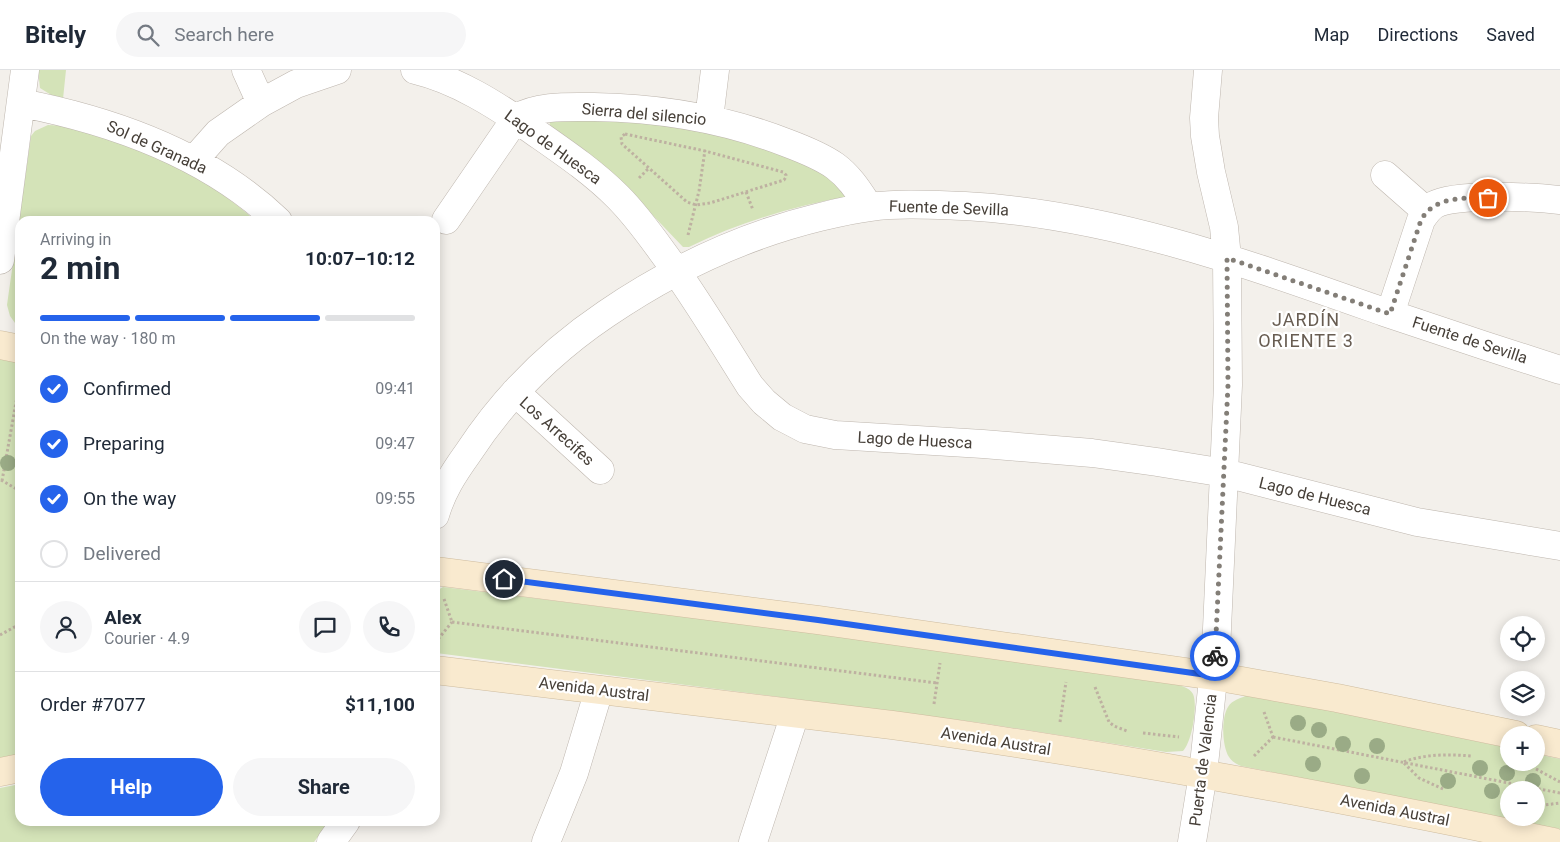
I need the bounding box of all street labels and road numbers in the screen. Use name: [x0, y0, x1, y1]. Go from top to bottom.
street label: Sierra del silencio: [581, 99, 707, 129]
street label: Lago de Huesca: [501, 106, 605, 188]
street label: Sol de Granada: [104, 116, 210, 178]
street label: Fuente de Sevilla: [889, 196, 1009, 220]
street label: Fuente de Sevilla: [1410, 312, 1530, 368]
street label: Los Arrecifes: [516, 393, 598, 469]
street label: Lago de Huesca: [857, 428, 973, 452]
street label: Lago de Huesca: [1257, 473, 1373, 519]
street label: Avenida Austral: [538, 673, 650, 705]
street label: Puerta de Valencia: [1185, 693, 1221, 827]
street label: Avenida Austral: [940, 723, 1052, 759]
street label: Avenida Austral: [1339, 790, 1451, 830]

